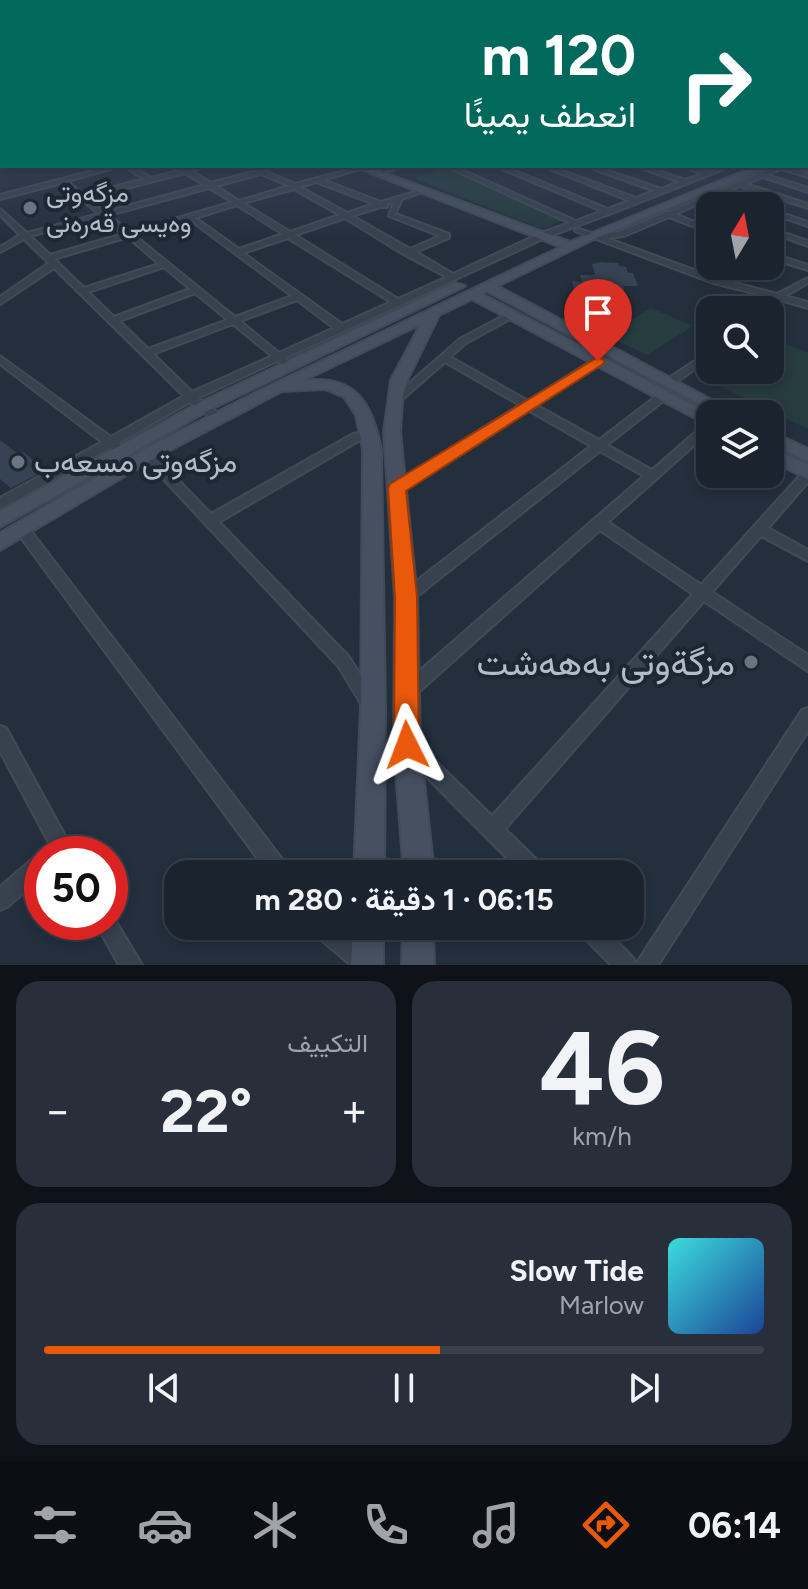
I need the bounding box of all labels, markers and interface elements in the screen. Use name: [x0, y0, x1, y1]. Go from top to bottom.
text: 120 m: [481, 22, 636, 89]
icon: right: [664, 32, 768, 136]
text: انعطف يمينًا: [464, 93, 636, 136]
place label: مزگەوتی وەیسی قەرەنی: [46, 177, 192, 239]
north arrow: [696, 192, 784, 280]
map controls: [696, 192, 784, 488]
marker: مزگەوتی وەیسی قەرەنی: [21, 199, 39, 217]
pin: [564, 279, 632, 361]
icon: arrive: [576, 291, 620, 335]
button: search: [696, 296, 784, 384]
button: layers: [696, 400, 784, 488]
place label: مزگەوتی مسعەب: [34, 443, 237, 480]
marker: مزگەوتی مسعەب: [9, 453, 27, 471]
place label: مزگةوتى بەھەشت: [476, 641, 735, 685]
marker: مزگةوتى بەھەشت: [742, 653, 760, 671]
position arrow: [365, 703, 449, 787]
speed limit sign: 50: [24, 836, 128, 940]
text: 06:15 · 1 دقيقة · 280 m: [254, 881, 554, 918]
text: 46: [539, 1005, 665, 1130]
text: التكييف: [287, 1027, 368, 1059]
text: 22°: [160, 1075, 252, 1147]
text: −: [44, 1084, 71, 1137]
text: +: [341, 1084, 368, 1137]
text: km/h: [572, 1120, 632, 1152]
text: Slow Tide: [510, 1252, 644, 1289]
text: Marlow: [559, 1289, 644, 1321]
icon: previous: [142, 1366, 186, 1410]
icon: pause: [382, 1366, 426, 1410]
icon: next: [622, 1366, 666, 1410]
icon: filters: [27, 1497, 83, 1553]
icon: car: [137, 1497, 193, 1553]
icon: climate: [247, 1497, 303, 1553]
icon: phone: [358, 1497, 414, 1553]
icon: music: [468, 1497, 524, 1553]
icon: directions: [578, 1497, 634, 1553]
text: 06:14: [688, 1504, 781, 1547]

